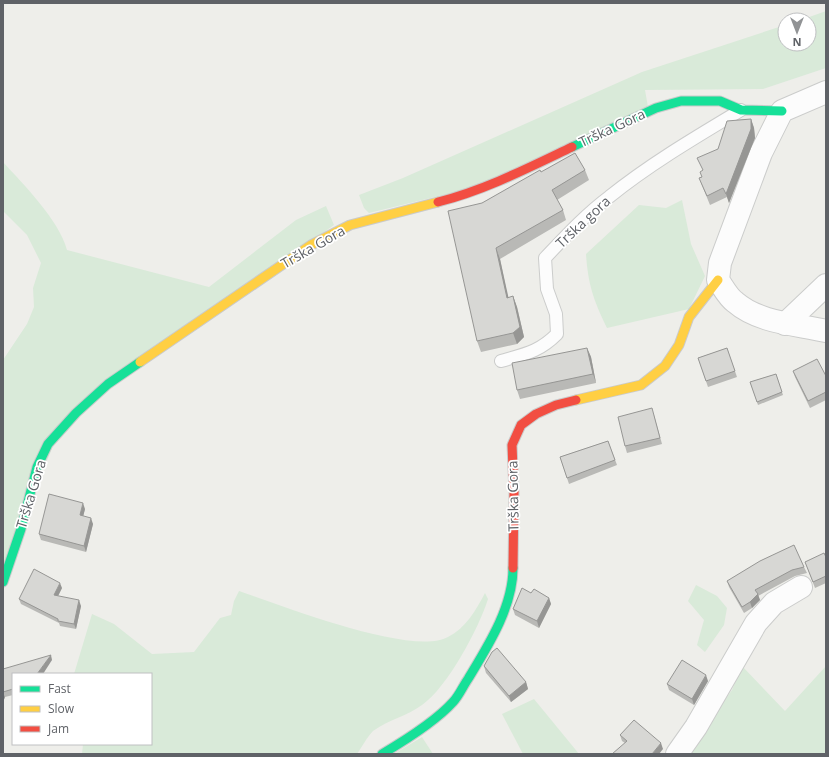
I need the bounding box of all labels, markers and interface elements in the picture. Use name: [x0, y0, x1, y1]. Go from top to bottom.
north arrow: [777, 12, 817, 52]
text: N: [793, 35, 801, 50]
street label: Trška Gora: [576, 104, 648, 151]
street label: Trška gora: [551, 191, 614, 252]
street label: Trška Gora: [277, 221, 348, 273]
street label: Trška Gora: [11, 457, 50, 531]
street label: Trška Gora: [502, 460, 523, 532]
legend: [12, 673, 152, 745]
text: Fast: [48, 680, 71, 697]
text: Slow: [48, 700, 75, 717]
text: Jam: [47, 720, 69, 737]

